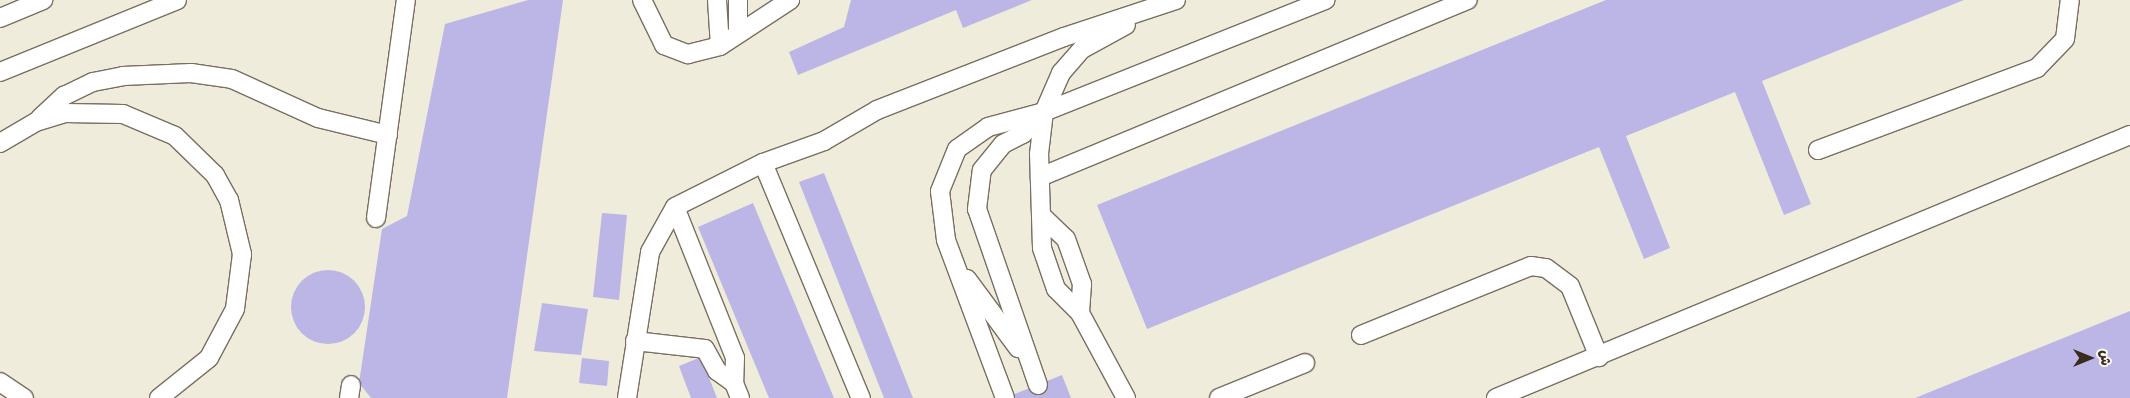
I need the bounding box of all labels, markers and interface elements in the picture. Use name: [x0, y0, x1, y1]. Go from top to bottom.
north arrow: [2065, 333, 2115, 383]
text: ش: [2097, 350, 2114, 366]

